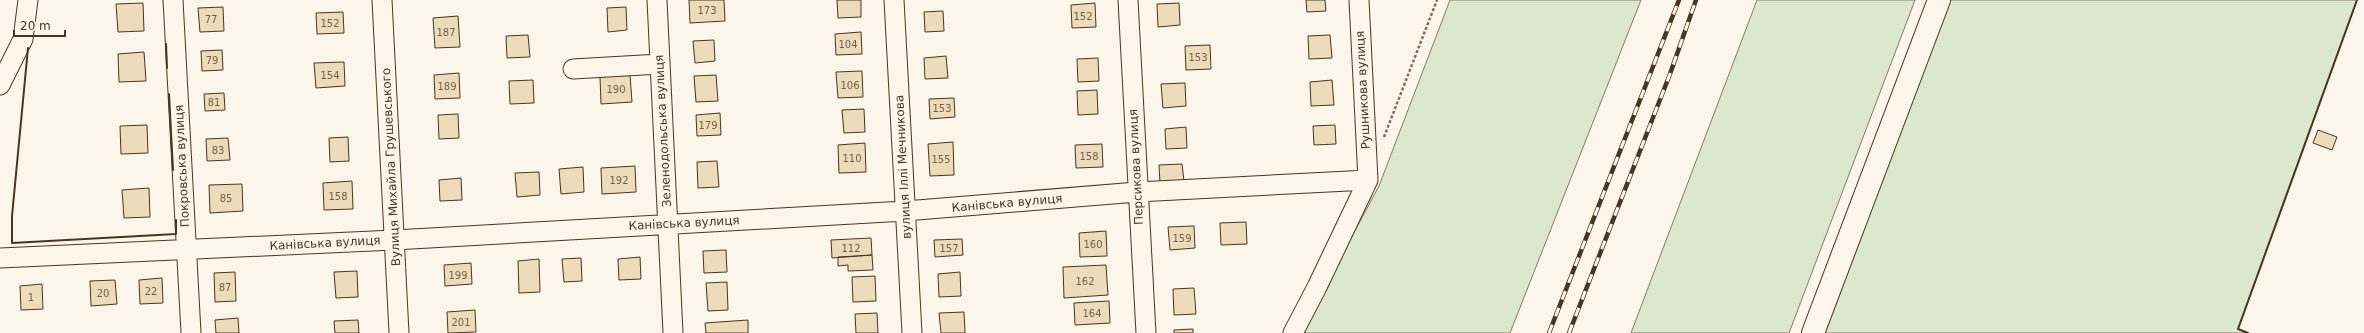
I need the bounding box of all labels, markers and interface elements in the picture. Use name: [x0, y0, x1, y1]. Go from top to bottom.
house number: 173: [697, 5, 717, 16]
house number: 152: [1073, 11, 1093, 22]
scale bar: [14, 12, 65, 38]
house number: 77: [205, 14, 217, 25]
house number: 152: [320, 18, 340, 29]
text: 20 m: [20, 19, 51, 33]
house number: 187: [436, 27, 456, 38]
street label: Рушникова вулиця: [1353, 30, 1373, 150]
house number: 104: [838, 39, 858, 50]
house number: 153: [1188, 52, 1208, 63]
street label: Зеленодольська вулиця: [652, 54, 674, 208]
house number: 79: [206, 55, 218, 66]
street label: Вулиця Михайла Грушевського: [379, 67, 403, 267]
house number: 154: [320, 70, 340, 81]
house number: 106: [840, 80, 860, 91]
house number: 189: [437, 81, 457, 92]
house number: 190: [606, 84, 626, 95]
street label: вулиця Іллі Мечникова: [892, 95, 914, 239]
house number: 81: [208, 97, 220, 108]
house number: 153: [932, 103, 952, 114]
street label: Покровська вулиця: [172, 104, 192, 228]
street label: Персикова вулиця: [1126, 109, 1146, 225]
house number: 179: [698, 120, 718, 131]
house number: 83: [212, 145, 224, 156]
house number: 158: [1079, 151, 1099, 162]
house number: 110: [842, 153, 862, 164]
house number: 155: [931, 154, 951, 165]
house number: 192: [609, 175, 629, 186]
house number: 158: [328, 191, 348, 202]
street label: Канівська вулиця: [951, 191, 1063, 215]
house number: 85: [220, 193, 232, 204]
street label: Канівська вулиця: [628, 213, 740, 233]
street label: Канівська вулиця: [269, 233, 381, 253]
house number: 159: [1172, 233, 1192, 244]
house number: 160: [1083, 239, 1103, 250]
house number: 112: [841, 243, 861, 254]
house number: 157: [939, 243, 959, 254]
house number: 199: [448, 270, 468, 281]
house number: 162: [1075, 276, 1095, 287]
house number: 87: [219, 282, 231, 293]
house number: 22: [145, 286, 157, 297]
house number: 20: [97, 288, 109, 299]
house number: 1: [28, 292, 34, 303]
house number: 164: [1082, 308, 1102, 319]
house number: 201: [451, 317, 471, 328]

